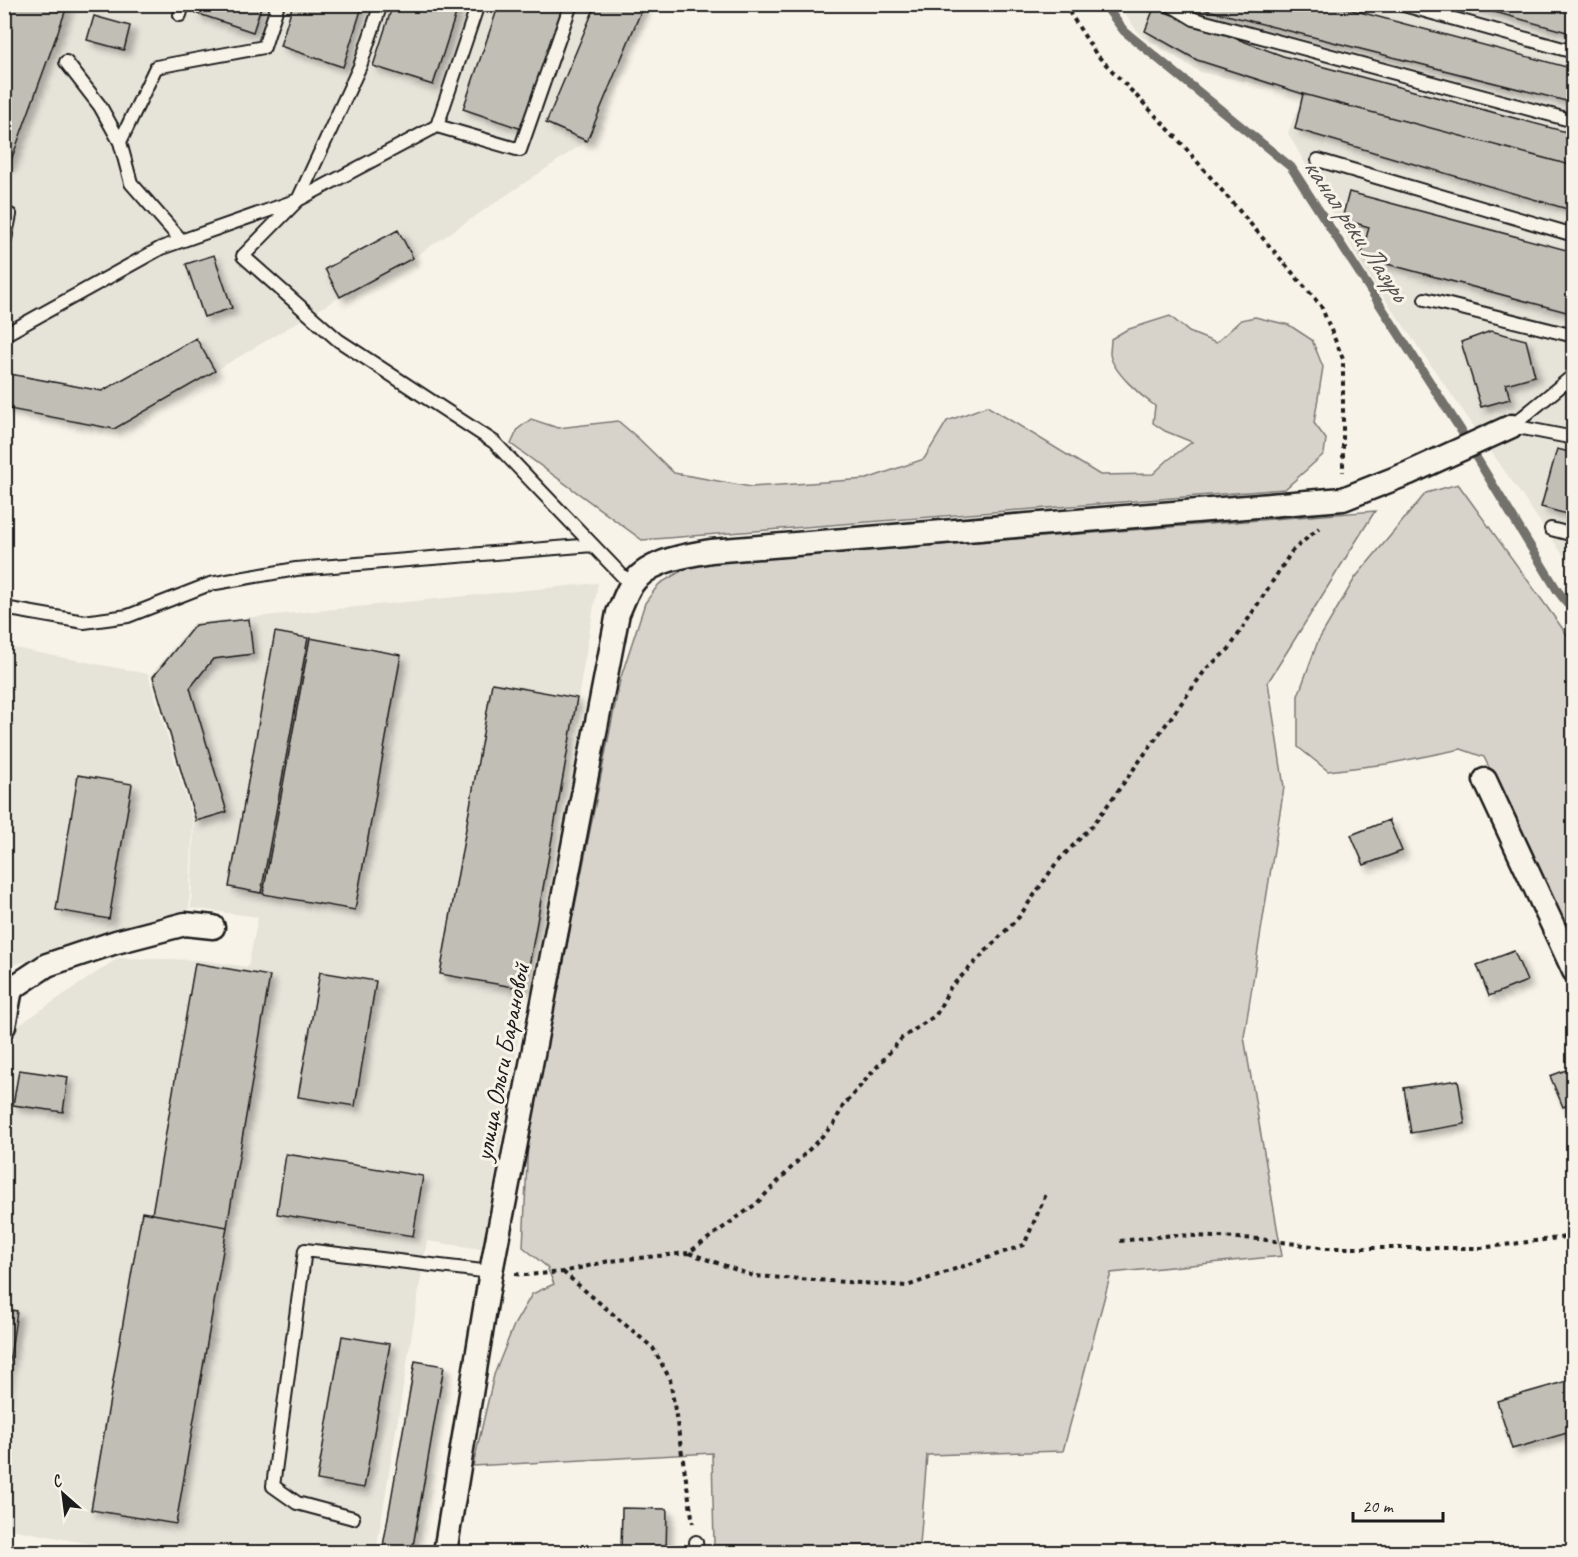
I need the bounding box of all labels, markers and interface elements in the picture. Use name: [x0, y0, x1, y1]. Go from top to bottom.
water label: канал реки Лазурь: [1296, 151, 1418, 310]
street label: улица Ольги Барановой: [466, 958, 538, 1166]
north arrow: [33, 1464, 93, 1524]
text: С: [48, 1470, 66, 1492]
scale bar: [1353, 1485, 1443, 1523]
text: 20 m: [1362, 1495, 1395, 1517]

